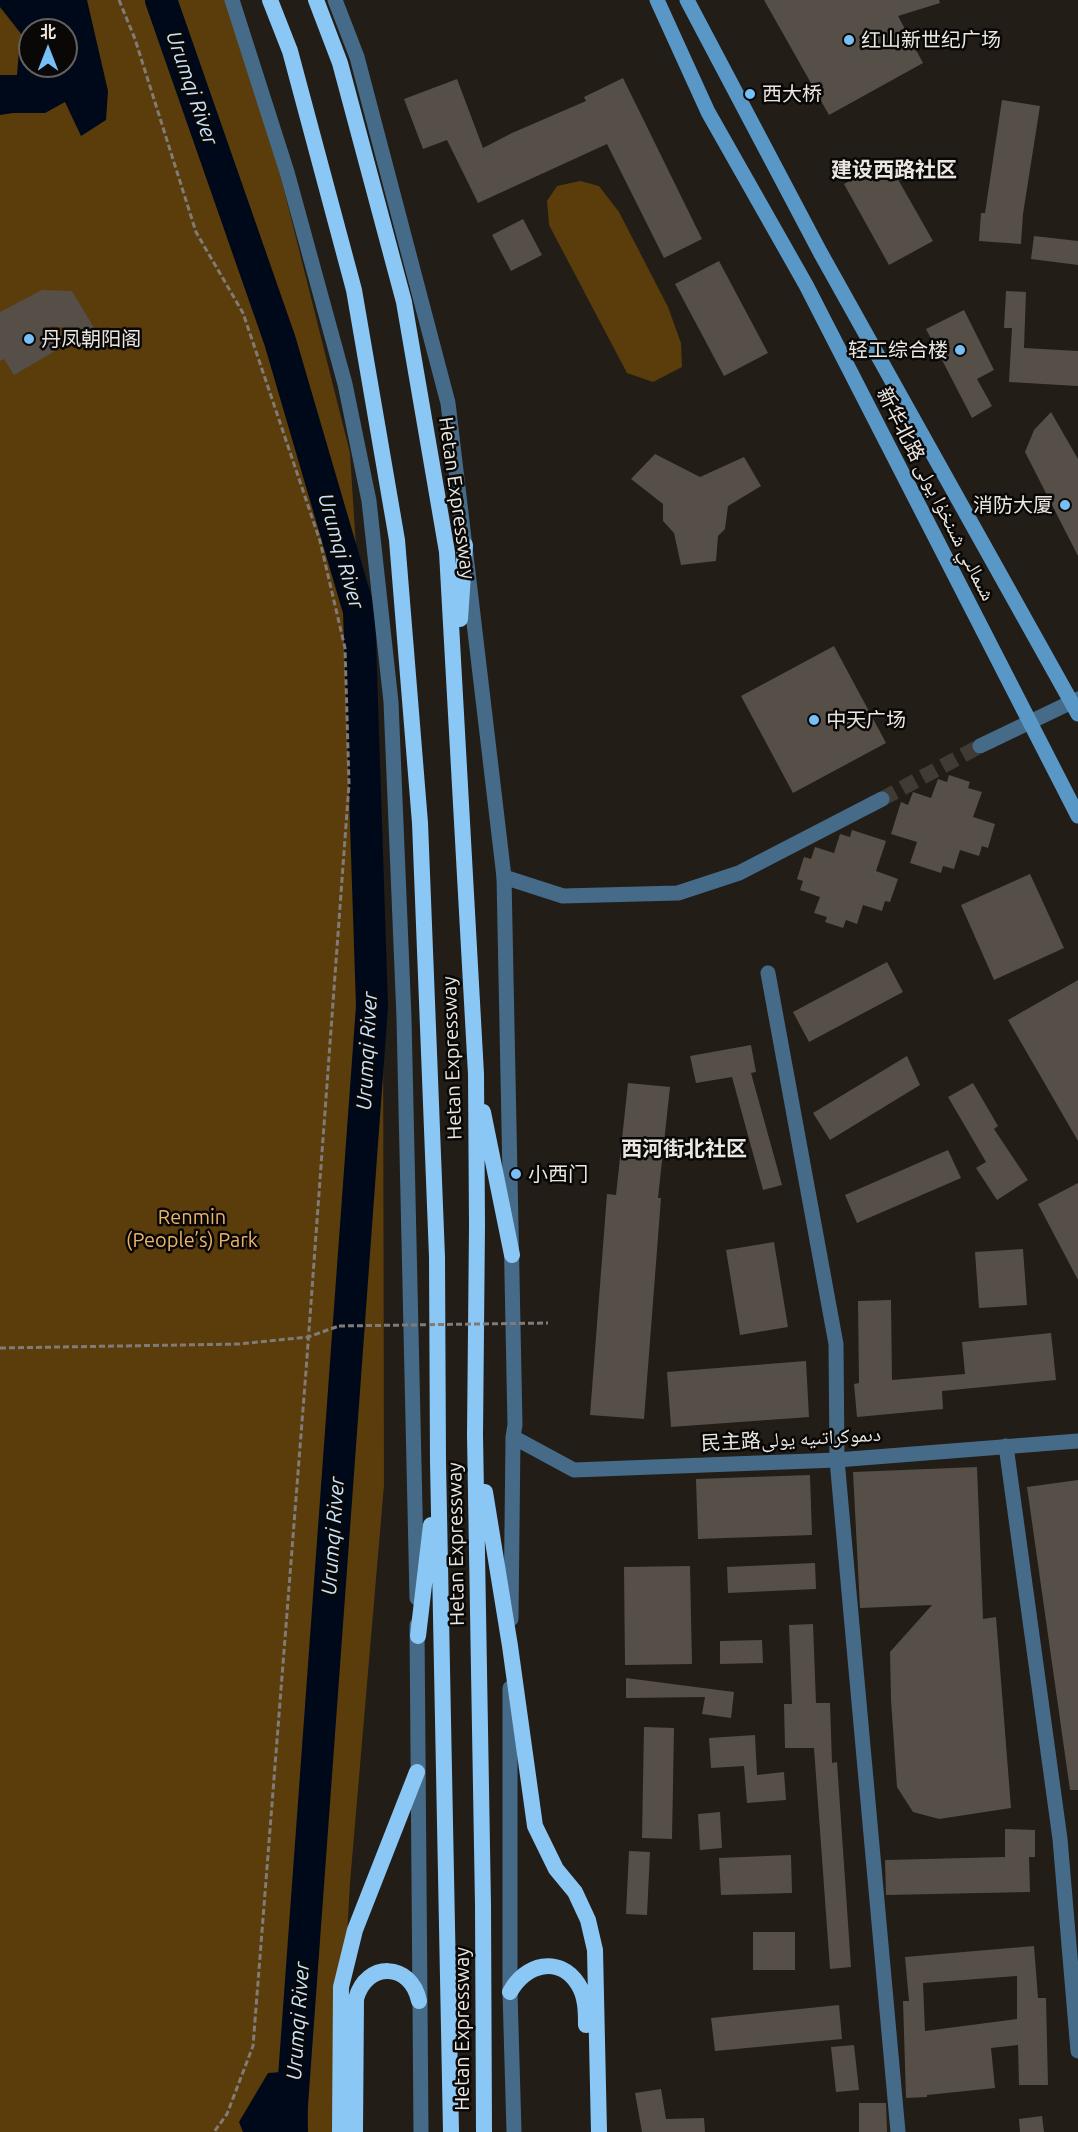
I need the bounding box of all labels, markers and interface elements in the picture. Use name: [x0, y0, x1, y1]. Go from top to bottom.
north arrow: [18, 18, 78, 78]
text: 北: [40, 23, 56, 41]
water label: Urumqi River: [161, 28, 223, 148]
place label: 红山新世纪广场: [861, 28, 1001, 52]
marker: 红山新世纪广场: [842, 33, 856, 47]
place label: 西大桥: [762, 82, 822, 106]
marker: 西大桥: [743, 87, 757, 101]
district label: 建设西路社区: [831, 157, 957, 183]
place label: 丹凤朝阳阁: [41, 327, 141, 351]
marker: 丹凤朝阳阁: [22, 332, 36, 346]
place label: 轻工综合楼: [848, 338, 948, 362]
marker: 轻工综合楼: [953, 343, 967, 357]
street label: 新华北路 شىمالىي شىنخۇا يولى: [872, 383, 1000, 605]
street label: Hetan Expressway: [434, 415, 480, 581]
water label: Urumqi River: [312, 490, 370, 612]
place label: 消防大厦: [973, 493, 1053, 517]
marker: 消防大厦: [1058, 498, 1072, 512]
place label: 中天广场: [826, 708, 906, 732]
marker: 中天广场: [807, 713, 821, 727]
street label: Hetan Expressway: [437, 976, 467, 1140]
water label: Urumqi River: [351, 991, 383, 1111]
district label: 西河街北社区: [621, 1136, 747, 1162]
place label: 小西门: [528, 1162, 588, 1186]
marker: 小西门: [509, 1167, 523, 1181]
park label: Renmin (People’s) Park: [126, 1205, 258, 1252]
street label: 民主路دىموكراتىيە يولى: [700, 1422, 882, 1456]
street label: Hetan Expressway: [443, 1462, 469, 1626]
water label: Urumqi River: [316, 1476, 350, 1596]
street label: Hetan Expressway: [450, 1947, 474, 2111]
water label: Urumqi River: [281, 1961, 315, 2081]

